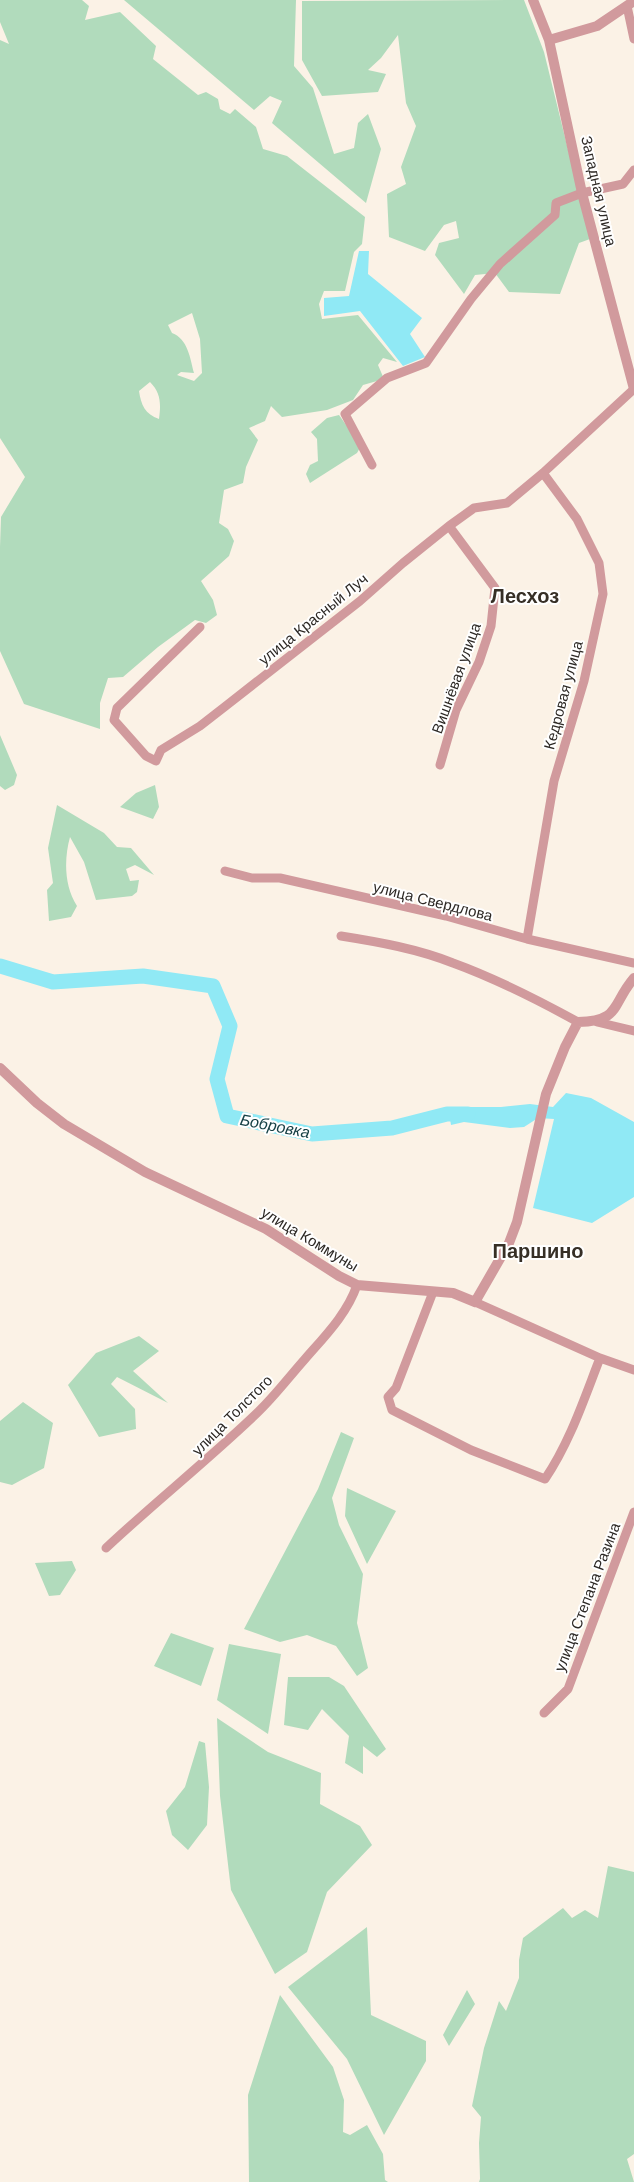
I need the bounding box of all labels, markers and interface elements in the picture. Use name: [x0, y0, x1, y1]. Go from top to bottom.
street label: Западная улица: [578, 134, 620, 248]
street label: улица Красный Луч: [255, 570, 371, 668]
district label: Лесхоз: [491, 585, 559, 607]
street label: Вишнёвая улица: [428, 620, 484, 736]
street label: Кедровая улица: [540, 638, 586, 751]
street label: улица Свердлова: [371, 878, 495, 924]
water label: Бобровка: [239, 1111, 312, 1141]
street label: улица Коммуны: [259, 1203, 361, 1275]
district label: Паршино: [493, 1240, 583, 1262]
street label: улица Толстого: [188, 1371, 276, 1459]
street label: улица Степана Разина: [551, 1520, 623, 1674]

